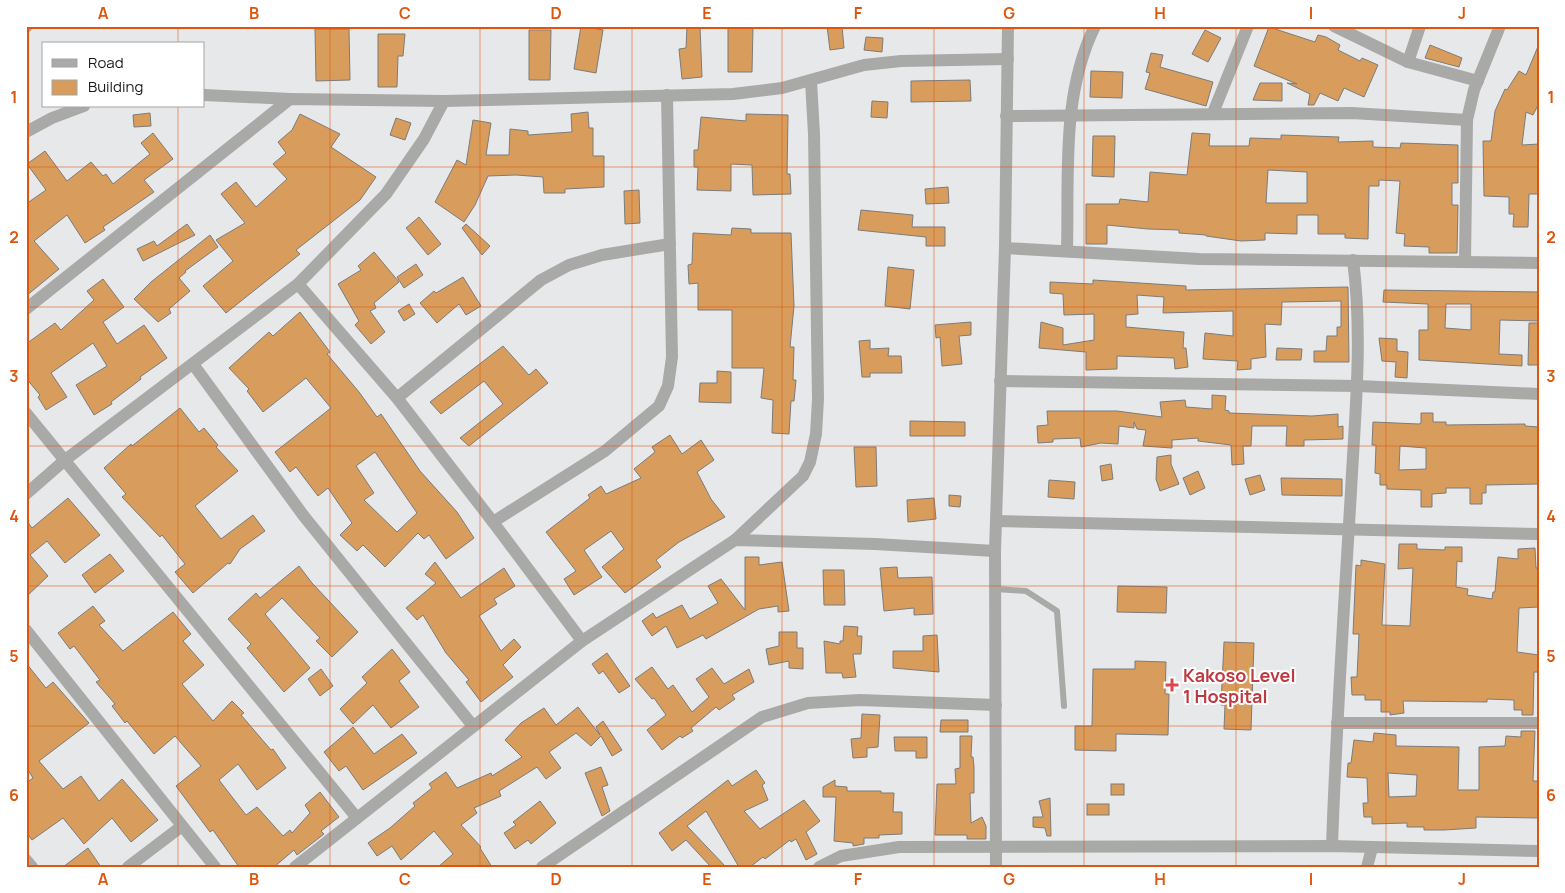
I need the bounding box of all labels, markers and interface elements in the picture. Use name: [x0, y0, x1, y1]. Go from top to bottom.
text: A: [98, 2, 109, 24]
text: B: [249, 2, 259, 24]
text: C: [399, 2, 411, 24]
text: D: [550, 2, 562, 24]
text: E: [702, 2, 712, 24]
text: F: [854, 2, 863, 24]
text: G: [1003, 2, 1015, 24]
text: H: [1154, 2, 1166, 24]
text: I: [1309, 2, 1313, 24]
text: J: [1458, 2, 1466, 24]
legend: [42, 42, 205, 108]
text: Road: [88, 52, 124, 73]
text: Building: [88, 76, 143, 97]
text: 1: [10, 86, 18, 108]
text: 1: [1547, 86, 1555, 108]
text: 2: [9, 226, 19, 248]
text: 2: [1546, 226, 1556, 248]
text: 3: [9, 365, 19, 387]
text: 3: [1546, 365, 1556, 387]
text: 4: [9, 505, 19, 527]
text: 4: [1546, 505, 1556, 527]
text: 5: [9, 645, 19, 667]
text: 5: [1546, 645, 1556, 667]
place label: Kakoso Level 1 Hospital: [1183, 663, 1295, 708]
marker: Kakoso Level 1 Hospital: [1165, 678, 1179, 692]
text: 6: [9, 784, 19, 806]
text: 6: [1546, 784, 1556, 806]
text: A: [98, 868, 109, 890]
text: B: [249, 868, 259, 890]
text: C: [399, 868, 411, 890]
text: D: [550, 868, 562, 890]
text: E: [702, 868, 712, 890]
text: F: [854, 868, 863, 890]
text: G: [1003, 868, 1015, 890]
text: H: [1154, 868, 1166, 890]
text: I: [1309, 868, 1313, 890]
text: J: [1458, 868, 1466, 890]

